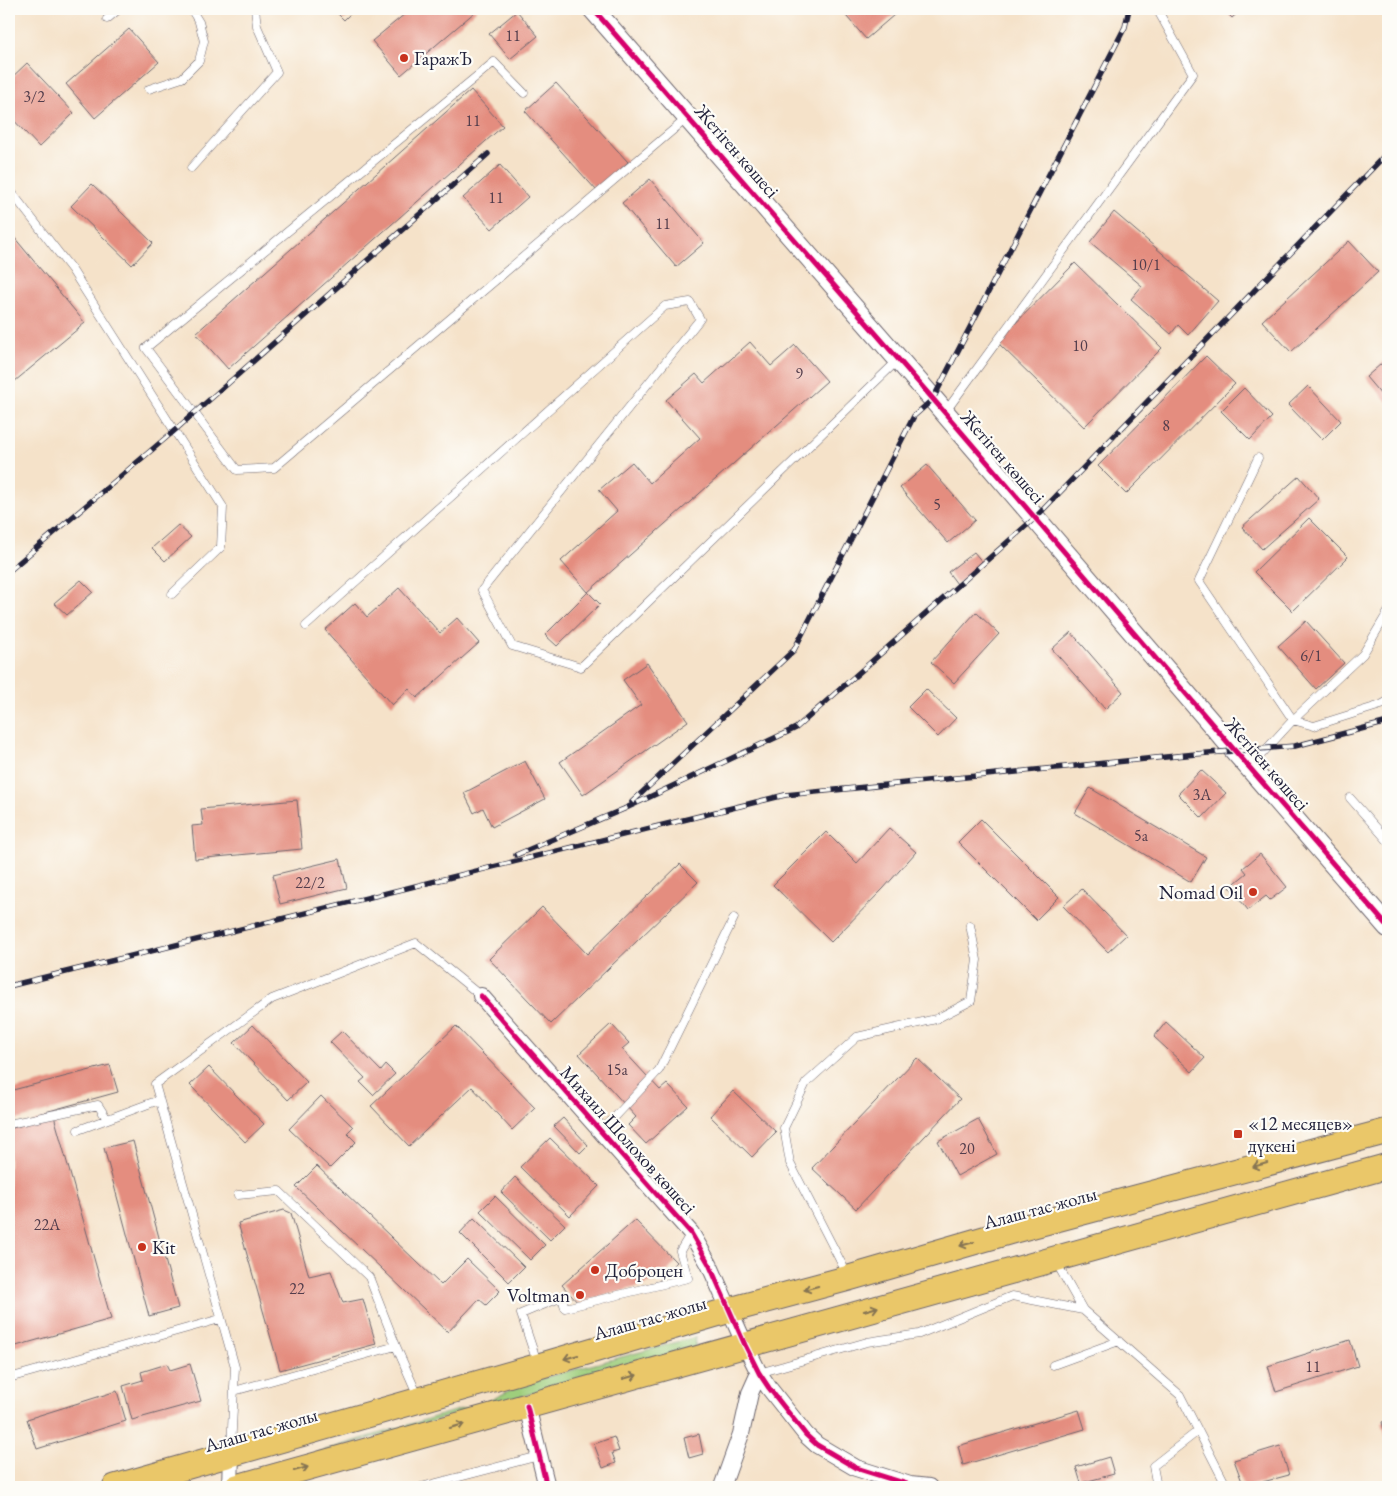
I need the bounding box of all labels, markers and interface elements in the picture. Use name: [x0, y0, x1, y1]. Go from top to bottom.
house number: 11: [505, 25, 521, 46]
place label: ГаражЪ: [414, 46, 472, 71]
marker: ГаражЪ: [398, 52, 410, 64]
house number: 3/2: [23, 86, 45, 107]
street label: Жетіген көшесі: [689, 98, 785, 204]
house number: 11: [465, 110, 481, 131]
house number: 11: [488, 187, 504, 208]
house number: 11: [655, 213, 671, 234]
house number: 10/1: [1131, 254, 1161, 275]
house number: 10: [1072, 335, 1088, 356]
house number: 9: [795, 363, 803, 384]
street label: Жетіген көшесі: [955, 404, 1051, 510]
house number: 8: [1162, 415, 1170, 436]
house number: 5: [933, 494, 941, 515]
house number: 6/1: [1300, 645, 1322, 666]
street label: Жетіген көшесі: [1219, 711, 1315, 817]
house number: 3А: [1193, 784, 1212, 805]
house number: 5а: [1134, 825, 1149, 846]
house number: 22/2: [295, 872, 325, 893]
place label: Nomad Oil: [1159, 880, 1243, 905]
marker: Nomad Oil: [1247, 886, 1259, 898]
house number: 15а: [606, 1059, 628, 1080]
street label: Михаил Шолохов көшесі: [555, 1060, 702, 1220]
place label: «12 месяцев» дүкені: [1248, 1111, 1353, 1158]
marker: «12 месяцев» дүкені: [1232, 1128, 1244, 1140]
house number: 20: [959, 1138, 975, 1159]
one-way arrow: [1252, 1161, 1268, 1170]
street label: Алаш тас жолы: [980, 1181, 1100, 1235]
house number: 22А: [34, 1214, 61, 1235]
place label: Kit: [152, 1235, 176, 1260]
one-way arrow: [960, 1239, 976, 1249]
marker: Kit: [136, 1241, 148, 1253]
place label: Доброцен: [605, 1258, 683, 1283]
marker: Доброцен: [589, 1264, 601, 1276]
house number: 22: [289, 1278, 305, 1299]
place label: Voltman: [507, 1283, 570, 1308]
one-way arrow: [804, 1284, 820, 1293]
marker: Voltman: [574, 1289, 586, 1301]
street label: Алаш тас жолы: [590, 1290, 710, 1346]
one-way arrow: [863, 1304, 879, 1314]
one-way arrow: [563, 1352, 579, 1362]
house number: 11: [1305, 1356, 1321, 1377]
one-way arrow: [622, 1372, 638, 1381]
street label: Алаш тас жолы: [201, 1402, 321, 1458]
one-way arrow: [449, 1420, 465, 1430]
one-way arrow: [292, 1464, 308, 1474]

